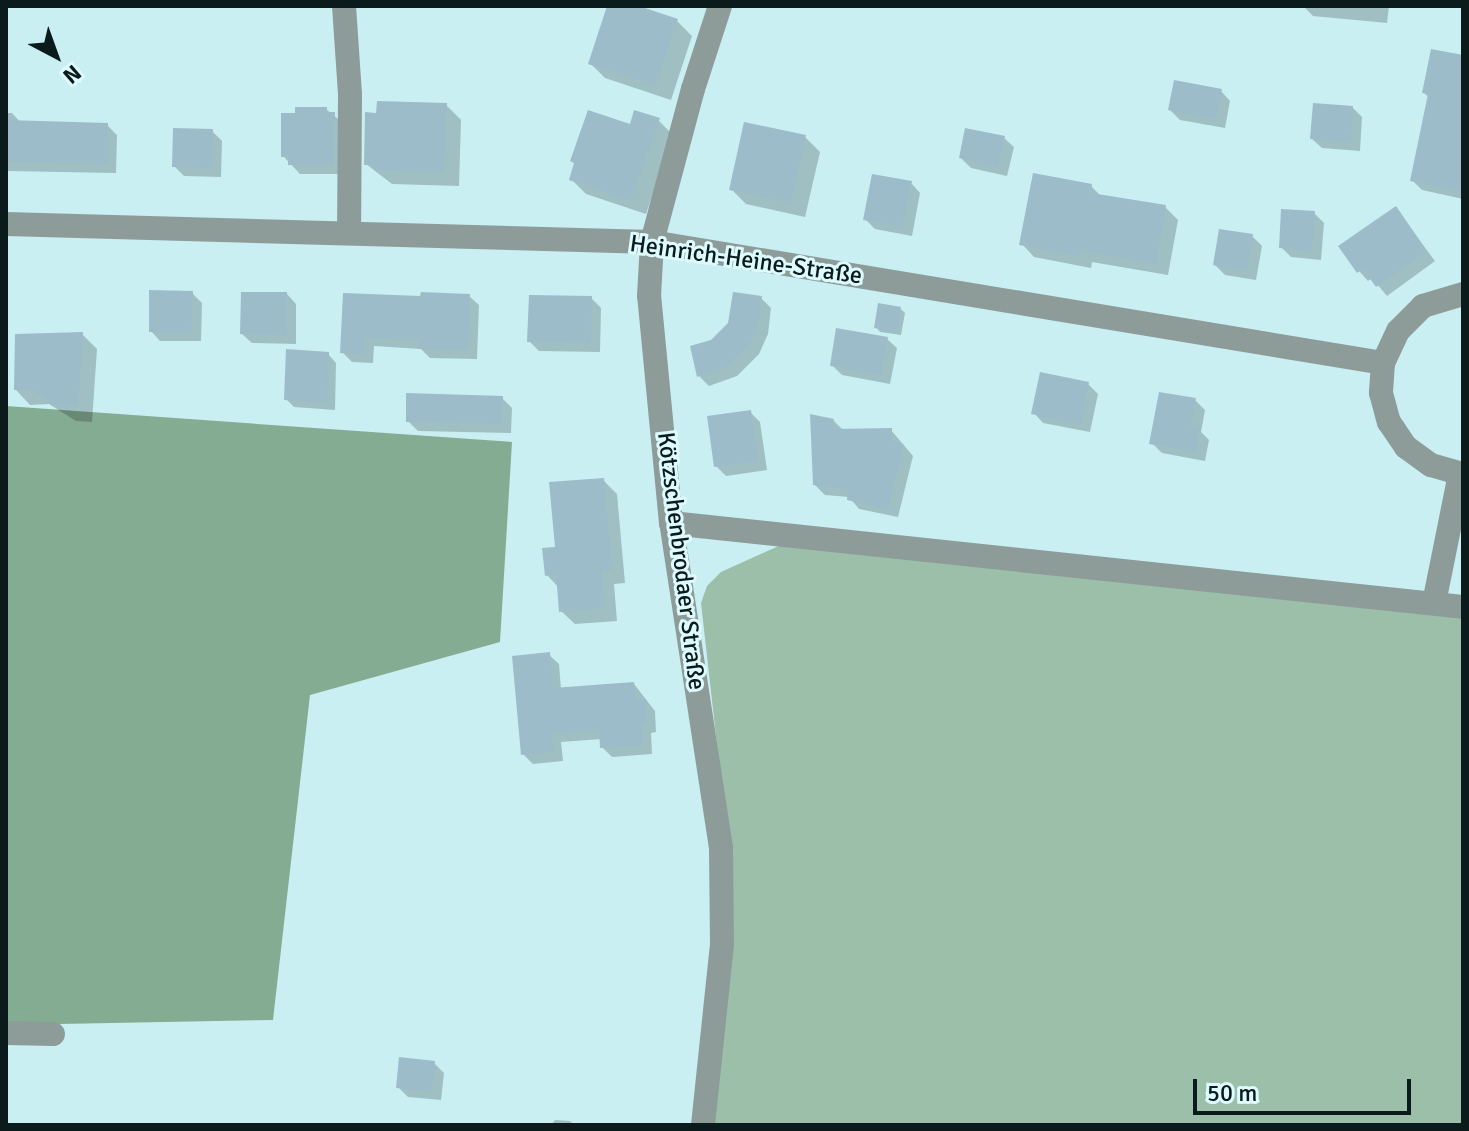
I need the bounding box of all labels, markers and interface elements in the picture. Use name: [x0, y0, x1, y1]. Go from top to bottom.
north arrow: [16, 16, 96, 96]
text: N: [57, 59, 87, 90]
street label: Heinrich-Heine-Straße: [628, 229, 864, 291]
street label: Kötzschenbrodaer Straße: [651, 430, 711, 692]
scale bar: [1197, 1063, 1415, 1113]
text: 50 m: [1207, 1078, 1257, 1108]

